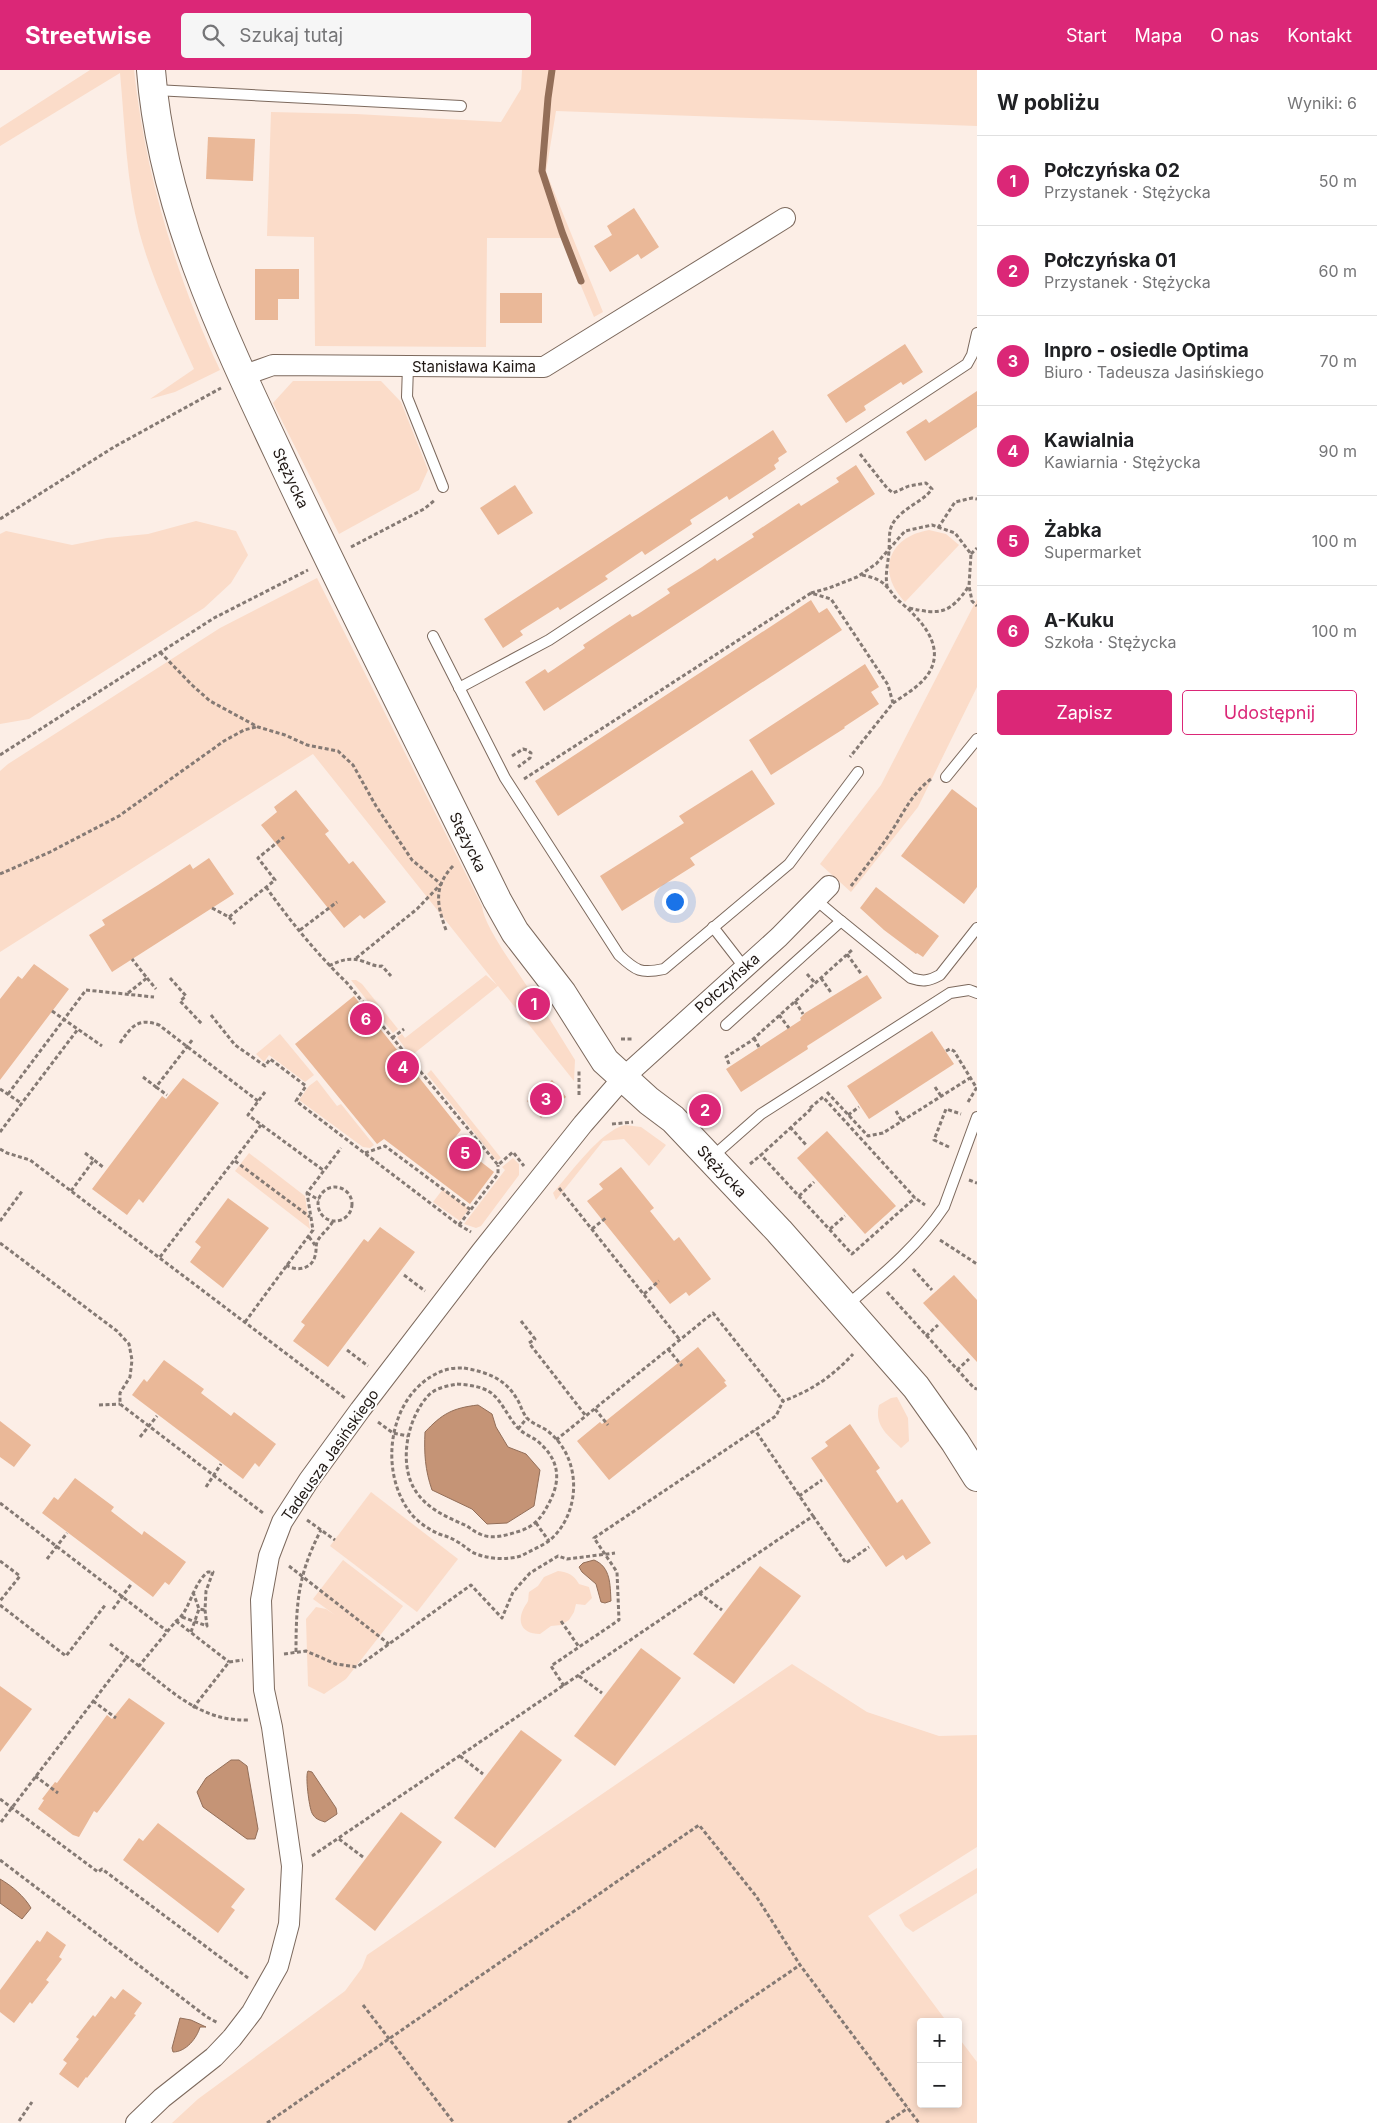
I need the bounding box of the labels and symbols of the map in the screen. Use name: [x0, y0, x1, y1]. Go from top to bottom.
street label: Stanisława Kaima: [412, 357, 536, 376]
street label: Stężycka: [269, 445, 313, 511]
street label: Stężycka: [445, 809, 491, 875]
your location: [662, 889, 688, 915]
street label: Połczyńska: [691, 949, 763, 1017]
pin: 1: [518, 985, 550, 1023]
pin: 6: [350, 1000, 382, 1038]
pin: 4: [387, 1048, 419, 1086]
pin: 3: [530, 1080, 562, 1118]
pin: 2: [689, 1091, 721, 1129]
pin: 5: [449, 1134, 481, 1172]
street label: Stężycka: [693, 1141, 751, 1201]
street label: Tadeusza Jasińskiego: [277, 1385, 383, 1525]

